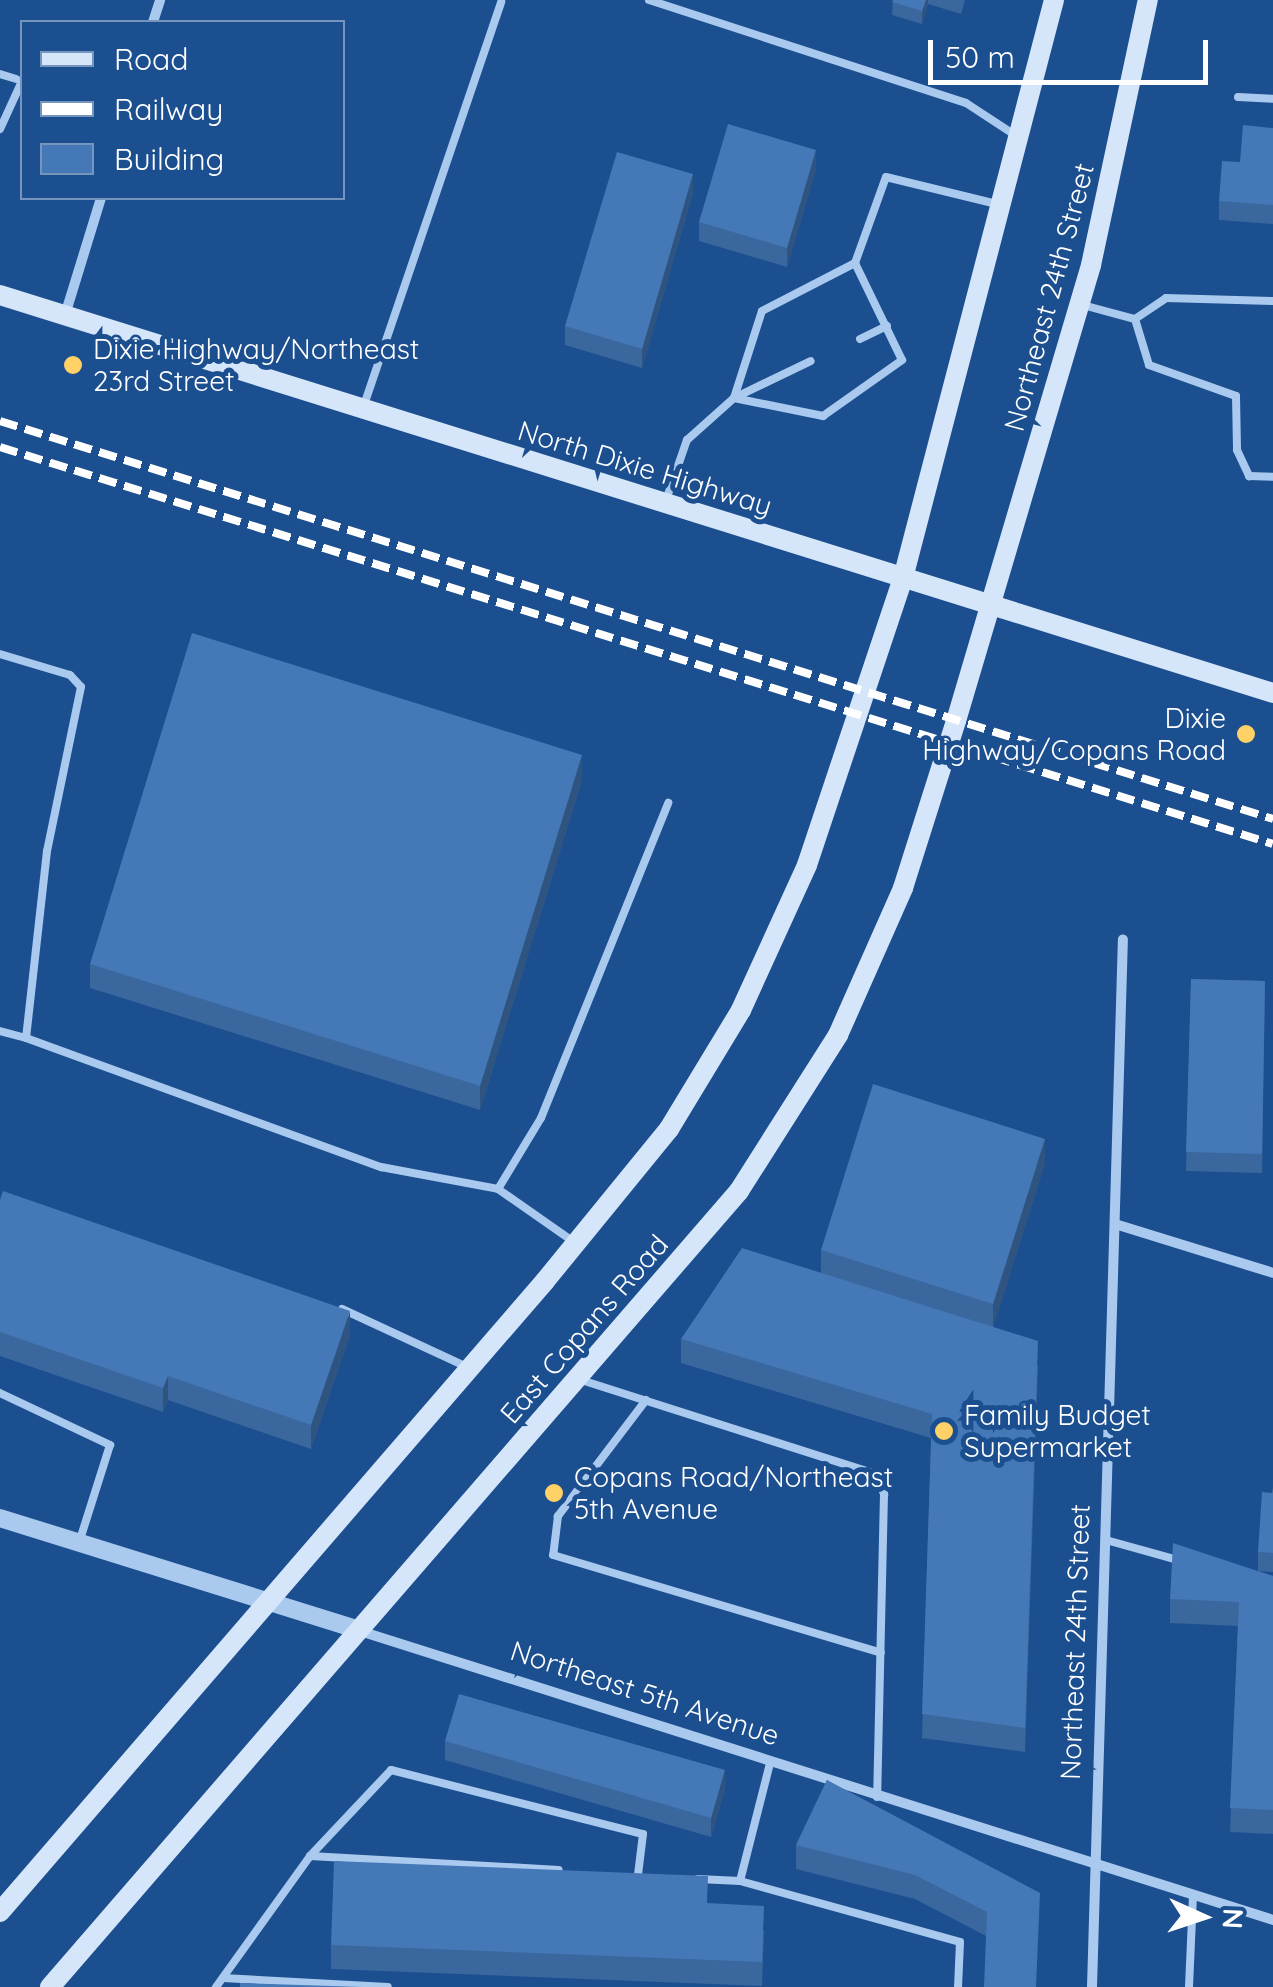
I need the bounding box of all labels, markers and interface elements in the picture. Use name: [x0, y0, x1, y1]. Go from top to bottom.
legend: [20, 20, 345, 200]
scale bar: [933, 20, 1213, 82]
text: 50 m: [945, 38, 1015, 76]
text: Road: [114, 40, 188, 78]
text: Railway: [114, 90, 223, 128]
text: Building: [114, 140, 224, 178]
street label: Northeast 24th Street: [997, 159, 1101, 435]
place label: Dixie Highway/Northeast 23rd Street: [93, 332, 419, 398]
marker: Dixie Highway/Northeast 23rd Street: [62, 354, 84, 376]
street label: North Dixie Highway: [514, 413, 776, 523]
place label: Dixie Highway/Copans Road: [922, 701, 1226, 767]
marker: Dixie Highway/Copans Road: [1235, 723, 1257, 745]
street label: East Copans Road: [493, 1228, 675, 1430]
place label: Family Budget Supermarket: [964, 1398, 1151, 1464]
marker: Family Budget Supermarket: [933, 1420, 955, 1442]
place label: Copans Road/Northeast 5th Avenue: [574, 1460, 893, 1526]
marker: Copans Road/Northeast 5th Avenue: [543, 1482, 565, 1504]
street label: Northeast 24th Street: [1053, 1503, 1097, 1781]
street label: Northeast 5th Avenue: [506, 1634, 784, 1752]
north arrow: [1153, 1867, 1253, 1967]
text: N: [1215, 1907, 1251, 1930]

